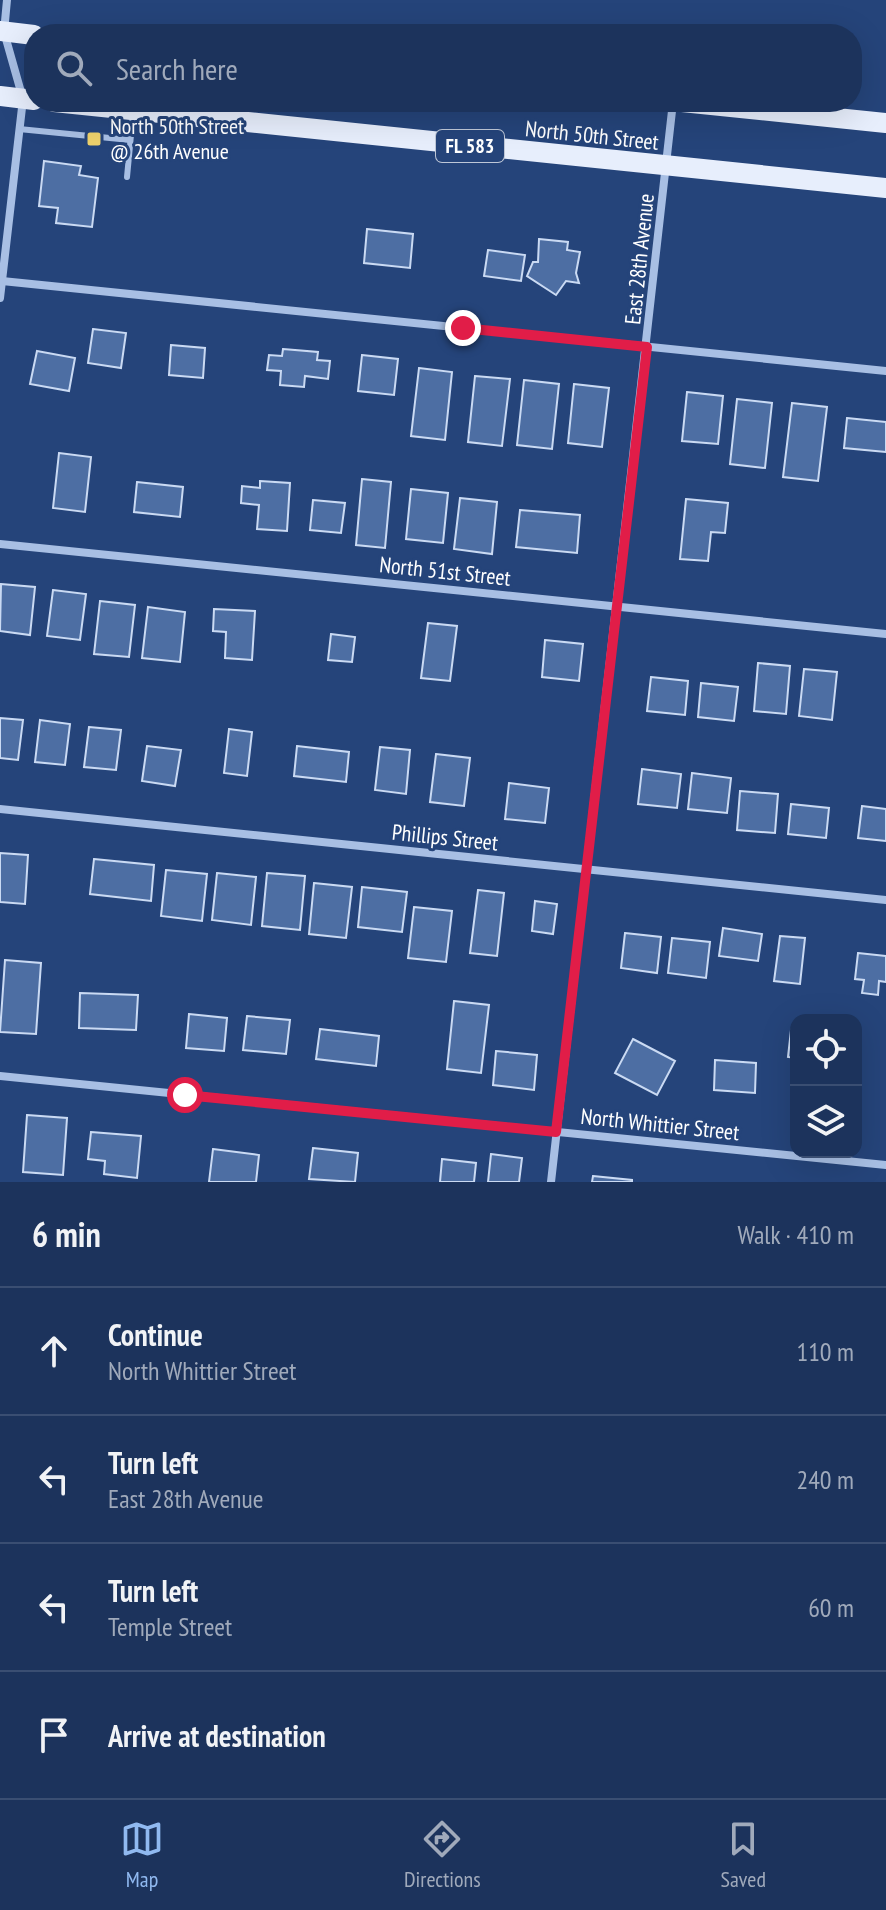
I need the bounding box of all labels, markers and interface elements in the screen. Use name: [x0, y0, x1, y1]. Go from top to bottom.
search box: [24, 24, 862, 112]
icon: search: [52, 46, 96, 90]
text: Search here: [116, 49, 238, 88]
place label: North 50th Street @ 26th Avenue: [110, 112, 244, 165]
street label: North 50th Street: [524, 114, 660, 156]
marker: North 50th Street @ 26th Avenue: [85, 130, 103, 148]
road number: FL 583: [436, 130, 504, 162]
street label: East 28th Avenue: [618, 192, 660, 326]
route end: [445, 310, 481, 346]
street label: North 51st Street: [378, 550, 512, 592]
street label: Phillips Street: [391, 818, 499, 856]
map controls: [790, 1014, 862, 1158]
button: locate: [790, 1014, 862, 1086]
route start: [167, 1077, 203, 1113]
button: layers: [790, 1086, 862, 1158]
street label: North Whittier Street: [579, 1102, 741, 1146]
text: 6 min: [32, 1212, 101, 1256]
text: Walk · 410 m: [737, 1218, 854, 1251]
text: Continue: [108, 1315, 203, 1354]
icon: ahead: [32, 1329, 76, 1373]
text: 110 m: [796, 1335, 854, 1368]
text: North Whittier Street: [108, 1354, 296, 1387]
text: Turn left: [108, 1443, 198, 1482]
icon: left: [32, 1457, 76, 1501]
text: 240 m: [796, 1463, 854, 1496]
text: East 28th Avenue: [108, 1482, 264, 1515]
text: Turn left: [108, 1571, 198, 1610]
icon: left: [32, 1585, 76, 1629]
text: 60 m: [808, 1591, 854, 1624]
text: Temple Street: [108, 1610, 232, 1643]
icon: arrive: [32, 1713, 76, 1757]
text: Arrive at destination: [108, 1716, 326, 1755]
tab: Map: [120, 1817, 164, 1893]
tab: Directions: [404, 1817, 481, 1893]
tab: Saved: [721, 1817, 766, 1893]

